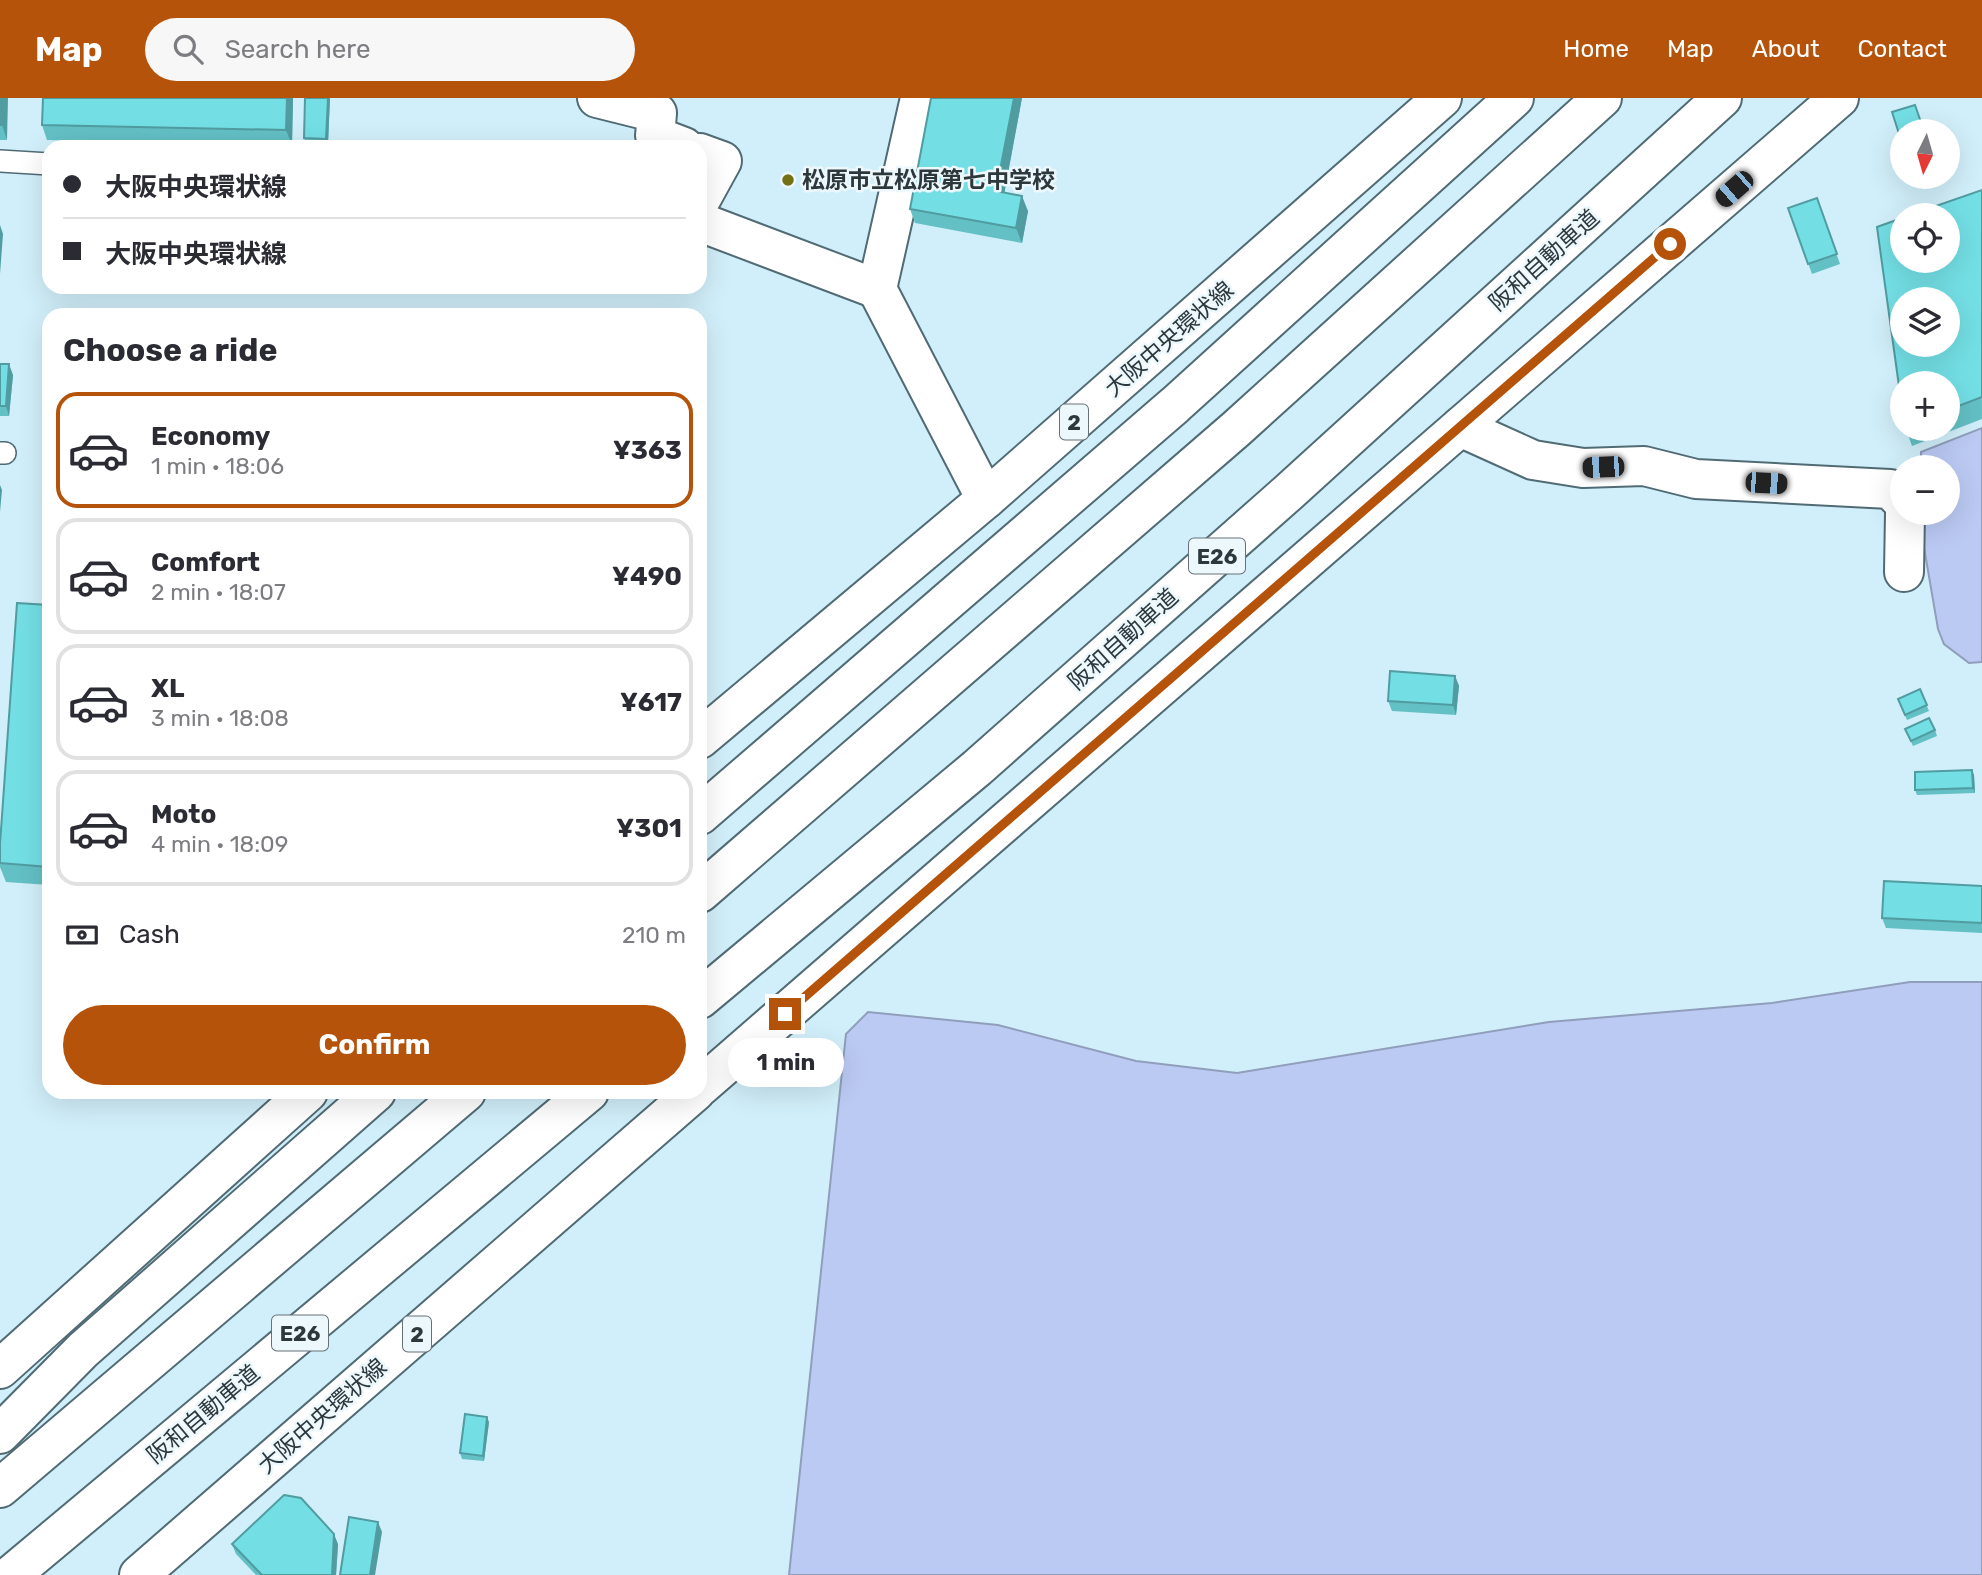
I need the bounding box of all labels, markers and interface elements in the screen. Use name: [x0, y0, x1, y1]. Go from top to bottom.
search box: [145, 18, 635, 81]
text: Map: [35, 30, 103, 69]
icon: search: [169, 30, 207, 68]
text: Search here: [225, 34, 370, 65]
text: Home: [1563, 35, 1629, 63]
text: Map: [1667, 35, 1714, 63]
text: About: [1752, 35, 1820, 63]
text: Contact: [1858, 35, 1947, 63]
north arrow: [1890, 119, 1960, 189]
map controls: [1890, 119, 1960, 525]
place label: 松原市立松原第七中学校: [802, 166, 1055, 194]
car: [1712, 167, 1757, 211]
text: 大阪中央環状線: [105, 172, 287, 203]
marker: 松原市立松原第七中学校: [780, 172, 796, 188]
street label: 阪和自動車道: [1483, 203, 1605, 317]
button: locate: [1890, 203, 1960, 273]
route start: [1654, 228, 1686, 260]
text: 大阪中央環状線: [105, 239, 287, 270]
street label: 大阪中央環状線: [1099, 276, 1239, 402]
button: layers: [1890, 287, 1960, 357]
text: Choose a ride: [63, 331, 277, 369]
button: +: [1890, 371, 1960, 441]
road number: 2: [1060, 404, 1088, 440]
icon: car: [67, 419, 130, 482]
text: Economy: [151, 421, 270, 452]
text: ¥363: [613, 435, 682, 466]
text: 1 min · 18:06: [151, 452, 284, 480]
button: −: [1890, 455, 1960, 525]
car: [1582, 456, 1625, 478]
car: [1745, 471, 1788, 495]
road number: E26: [1189, 538, 1245, 574]
icon: car: [67, 545, 130, 608]
text: Comfort: [151, 547, 260, 578]
text: ¥490: [612, 561, 682, 592]
text: 2 min · 18:07: [151, 578, 286, 606]
street label: 阪和自動車道: [1062, 582, 1184, 696]
icon: car: [67, 671, 130, 734]
text: XL: [151, 673, 184, 704]
text: ¥617: [620, 687, 682, 718]
text: 3 min · 18:08: [151, 704, 289, 732]
icon: car: [67, 797, 130, 860]
text: Moto: [151, 799, 216, 830]
text: ¥301: [616, 813, 682, 844]
text: 4 min · 18:09: [151, 830, 288, 858]
icon: cash: [63, 916, 101, 954]
text: Cash: [119, 919, 180, 950]
text: 210 m: [622, 921, 686, 949]
route end: [769, 998, 801, 1030]
button: Confirm: [63, 1005, 686, 1085]
callout: 1 min: [727, 1038, 843, 1088]
text: 1 min: [757, 1048, 815, 1076]
road number: E26: [272, 1316, 328, 1350]
road number: 2: [403, 1316, 431, 1352]
street label: 大阪中央環状線: [252, 1353, 392, 1479]
street label: 阪和自動車道: [141, 1359, 265, 1469]

